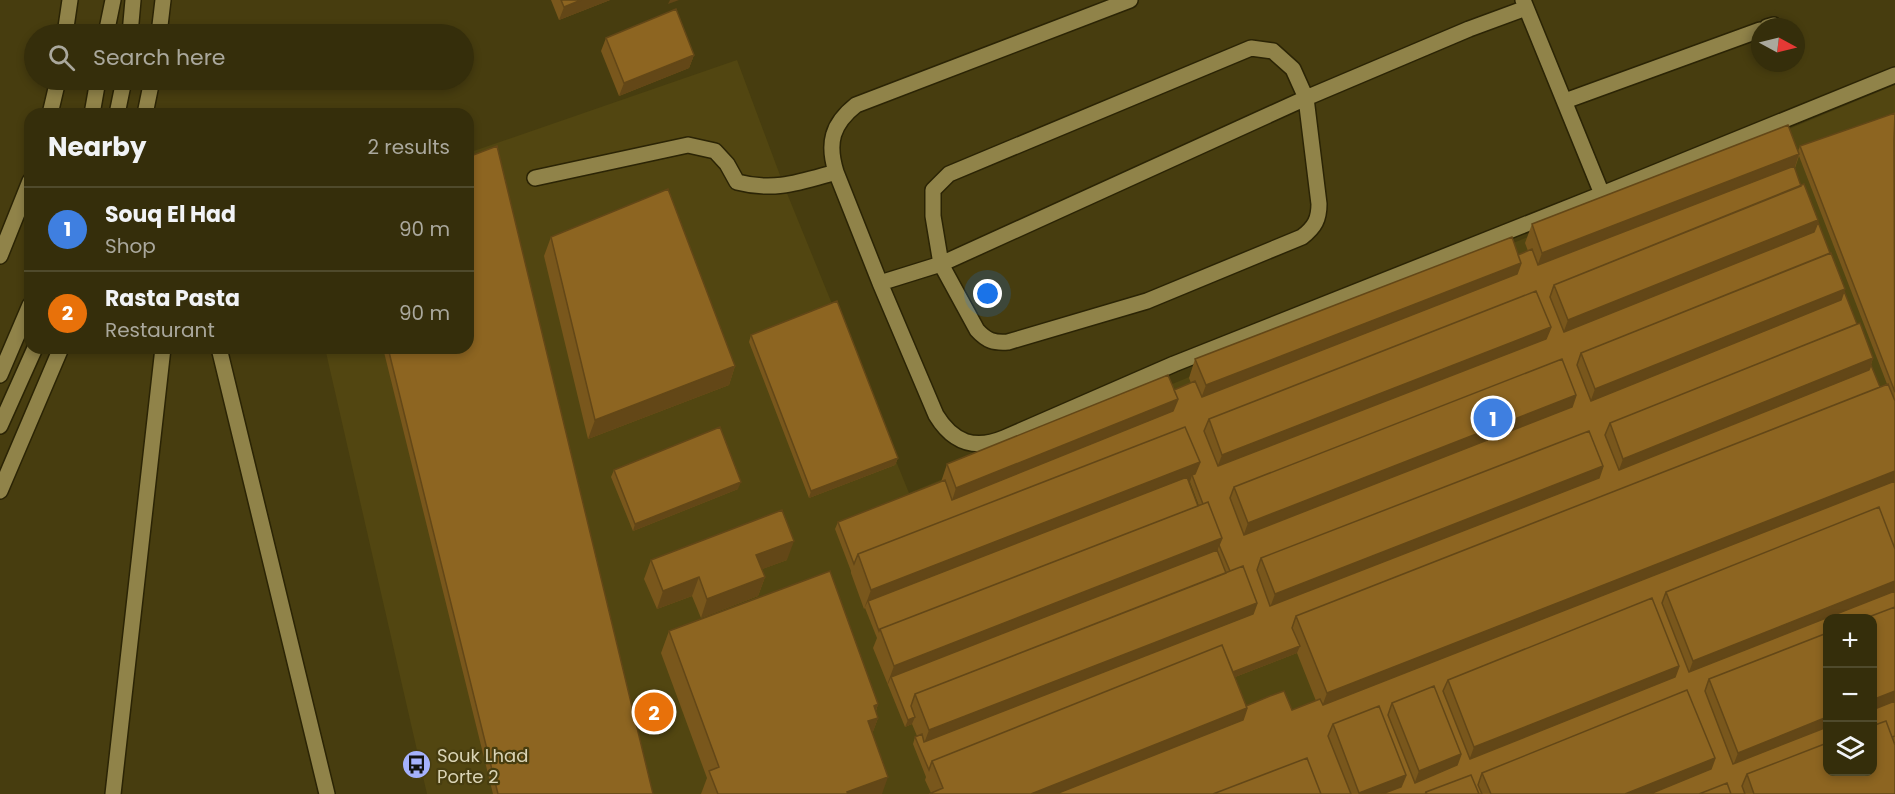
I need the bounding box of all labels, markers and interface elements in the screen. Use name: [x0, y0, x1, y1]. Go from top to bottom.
north arrow: [1751, 18, 1805, 72]
search box: [24, 24, 474, 90]
icon: search: [45, 41, 78, 74]
text: Search here: [93, 42, 226, 73]
text: Nearby: [48, 129, 146, 165]
text: 2 results: [367, 133, 450, 161]
text: Souq El Had: [105, 199, 236, 230]
text: 1: [64, 215, 71, 243]
text: 90 m: [399, 215, 450, 243]
text: Shop: [105, 232, 156, 260]
your location: [973, 279, 1002, 308]
text: Rasta Pasta: [105, 283, 240, 314]
text: 2: [62, 299, 73, 327]
text: 90 m: [399, 299, 450, 327]
text: Restaurant: [105, 316, 215, 344]
pin: 1: [1474, 396, 1512, 440]
map controls: [1823, 614, 1877, 776]
button: +: [1823, 614, 1877, 668]
button: −: [1823, 668, 1877, 722]
pin: 2: [634, 690, 674, 734]
button: layers: [1823, 722, 1877, 776]
place label: Souk Lhad Porte 2: [437, 743, 528, 789]
bus stop icon: Souk Lhad Porte 2: [400, 749, 432, 781]

